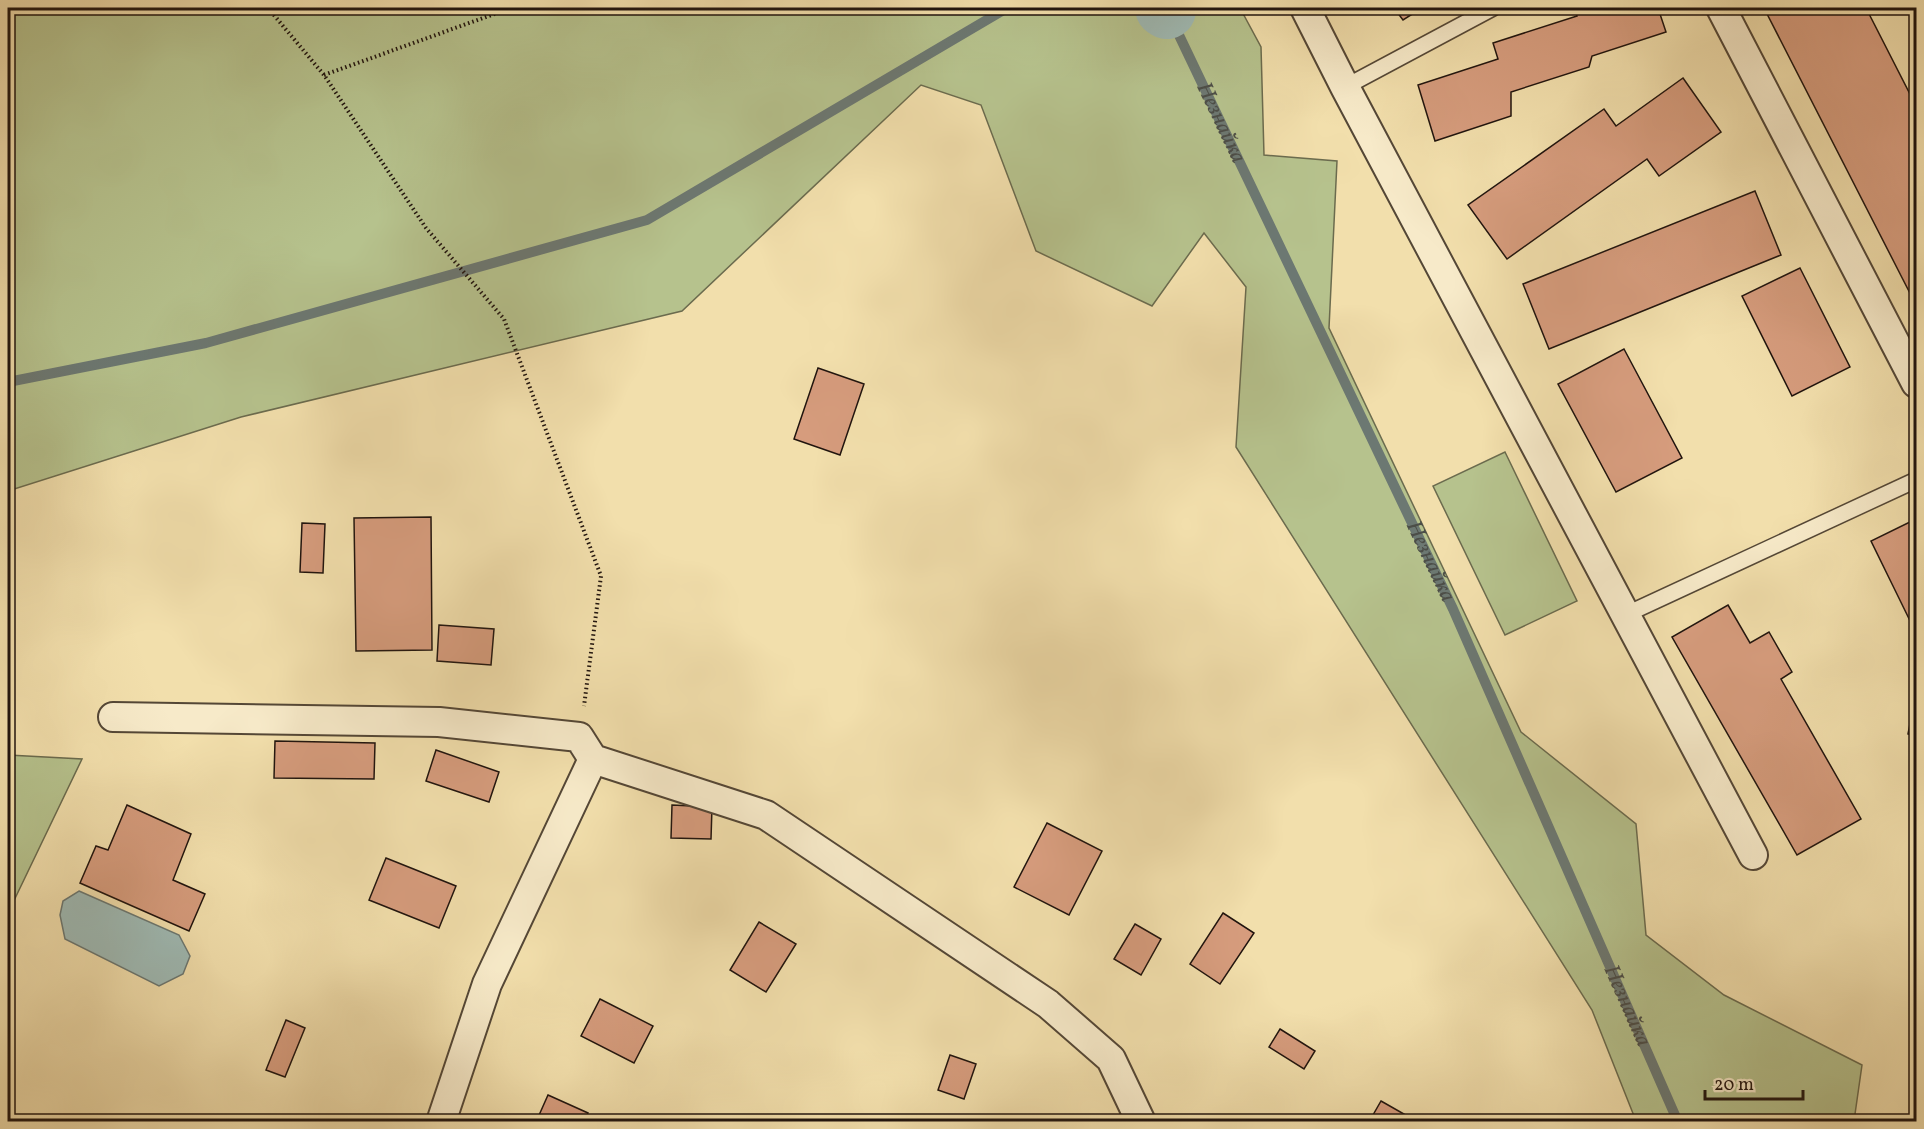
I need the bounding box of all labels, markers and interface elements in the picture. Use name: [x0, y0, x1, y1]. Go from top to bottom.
water label: Незнайка: [1188, 77, 1253, 169]
water label: Незнайка: [1398, 516, 1463, 607]
water label: Незнайка: [1595, 960, 1659, 1052]
scale bar: [1705, 1063, 1802, 1101]
text: 20 m: [1714, 1073, 1754, 1098]

